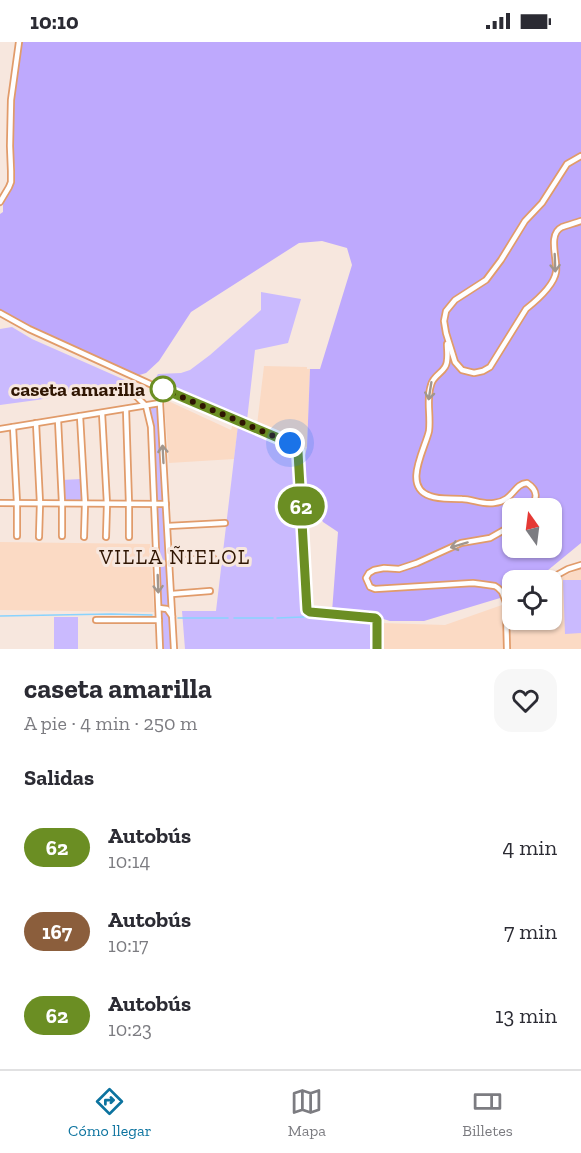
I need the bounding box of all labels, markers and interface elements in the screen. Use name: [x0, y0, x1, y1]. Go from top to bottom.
text: 10:10: [30, 8, 79, 35]
one-way arrow: [550, 253, 561, 272]
marker: caseta amarilla: [150, 376, 176, 402]
place label: caseta amarilla: [11, 377, 145, 401]
one-way arrow: [425, 381, 436, 400]
your location: [275, 428, 305, 458]
one-way arrow: [158, 444, 169, 464]
line badge: 62: [274, 486, 328, 526]
text: 62: [290, 494, 312, 519]
north arrow: [502, 498, 562, 558]
map controls: [502, 498, 562, 630]
one-way arrow: [450, 540, 469, 551]
district label: VILLA ÑIELOL: [98, 544, 251, 569]
button: locate: [502, 570, 562, 630]
one-way arrow: [152, 573, 163, 593]
button: heart: [494, 669, 557, 732]
text: caseta amarilla: [24, 672, 212, 705]
text: A pie · 4 min · 250 m: [24, 711, 197, 735]
text: Salidas: [24, 764, 94, 791]
text: Autobús: [108, 822, 191, 849]
text: 4 min: [502, 834, 557, 861]
text: 62: [46, 835, 68, 860]
text: 10:14: [108, 849, 150, 873]
text: Autobús: [108, 906, 191, 933]
text: 7 min: [504, 918, 557, 945]
text: 167: [42, 919, 72, 944]
text: 10:17: [108, 933, 148, 957]
text: Autobús: [108, 990, 191, 1017]
text: 13 min: [495, 1002, 557, 1029]
text: 62: [46, 1003, 68, 1028]
text: 10:23: [108, 1017, 152, 1041]
tab: Cómo llegar: [68, 1085, 152, 1140]
tab: Mapa: [288, 1085, 326, 1140]
tab: Billetes: [462, 1085, 513, 1140]

